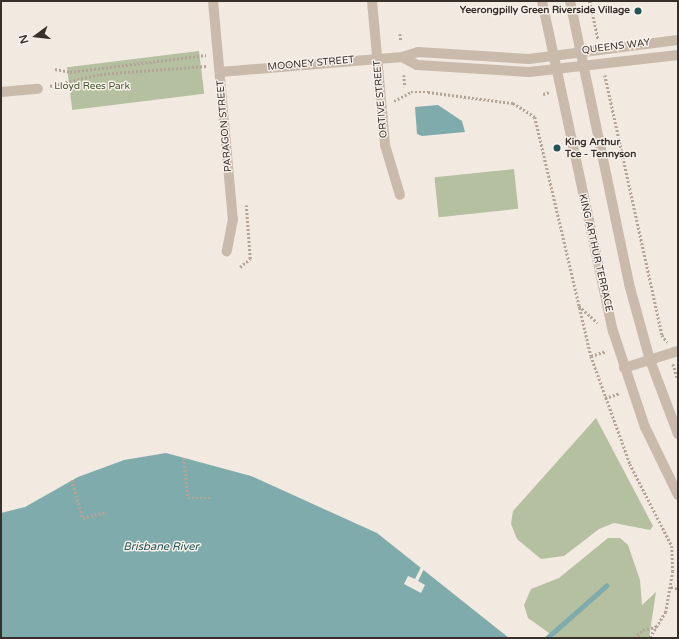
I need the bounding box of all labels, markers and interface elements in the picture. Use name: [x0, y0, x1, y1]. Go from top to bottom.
place label: Yeerongpilly Green Riverside Village: [460, 5, 630, 17]
marker: Yeerongpilly Green Riverside Village: [633, 6, 643, 16]
north arrow: [16, 16, 56, 56]
text: N: [17, 33, 31, 45]
street label: QUEENS WAY: [581, 37, 651, 57]
street label: MOONEY STREET: [267, 54, 355, 74]
street label: ORTIVE STREET: [372, 60, 390, 138]
street label: PARAGON STREET: [215, 79, 235, 173]
park label: Lloyd Rees Park: [54, 81, 130, 93]
place label: King Arthur Tce - Tennyson: [565, 136, 636, 160]
marker: King Arthur Tce - Tennyson: [552, 143, 562, 153]
street label: KING ARTHUR TERRACE: [576, 193, 614, 313]
water label: Brisbane River: [123, 540, 199, 554]

